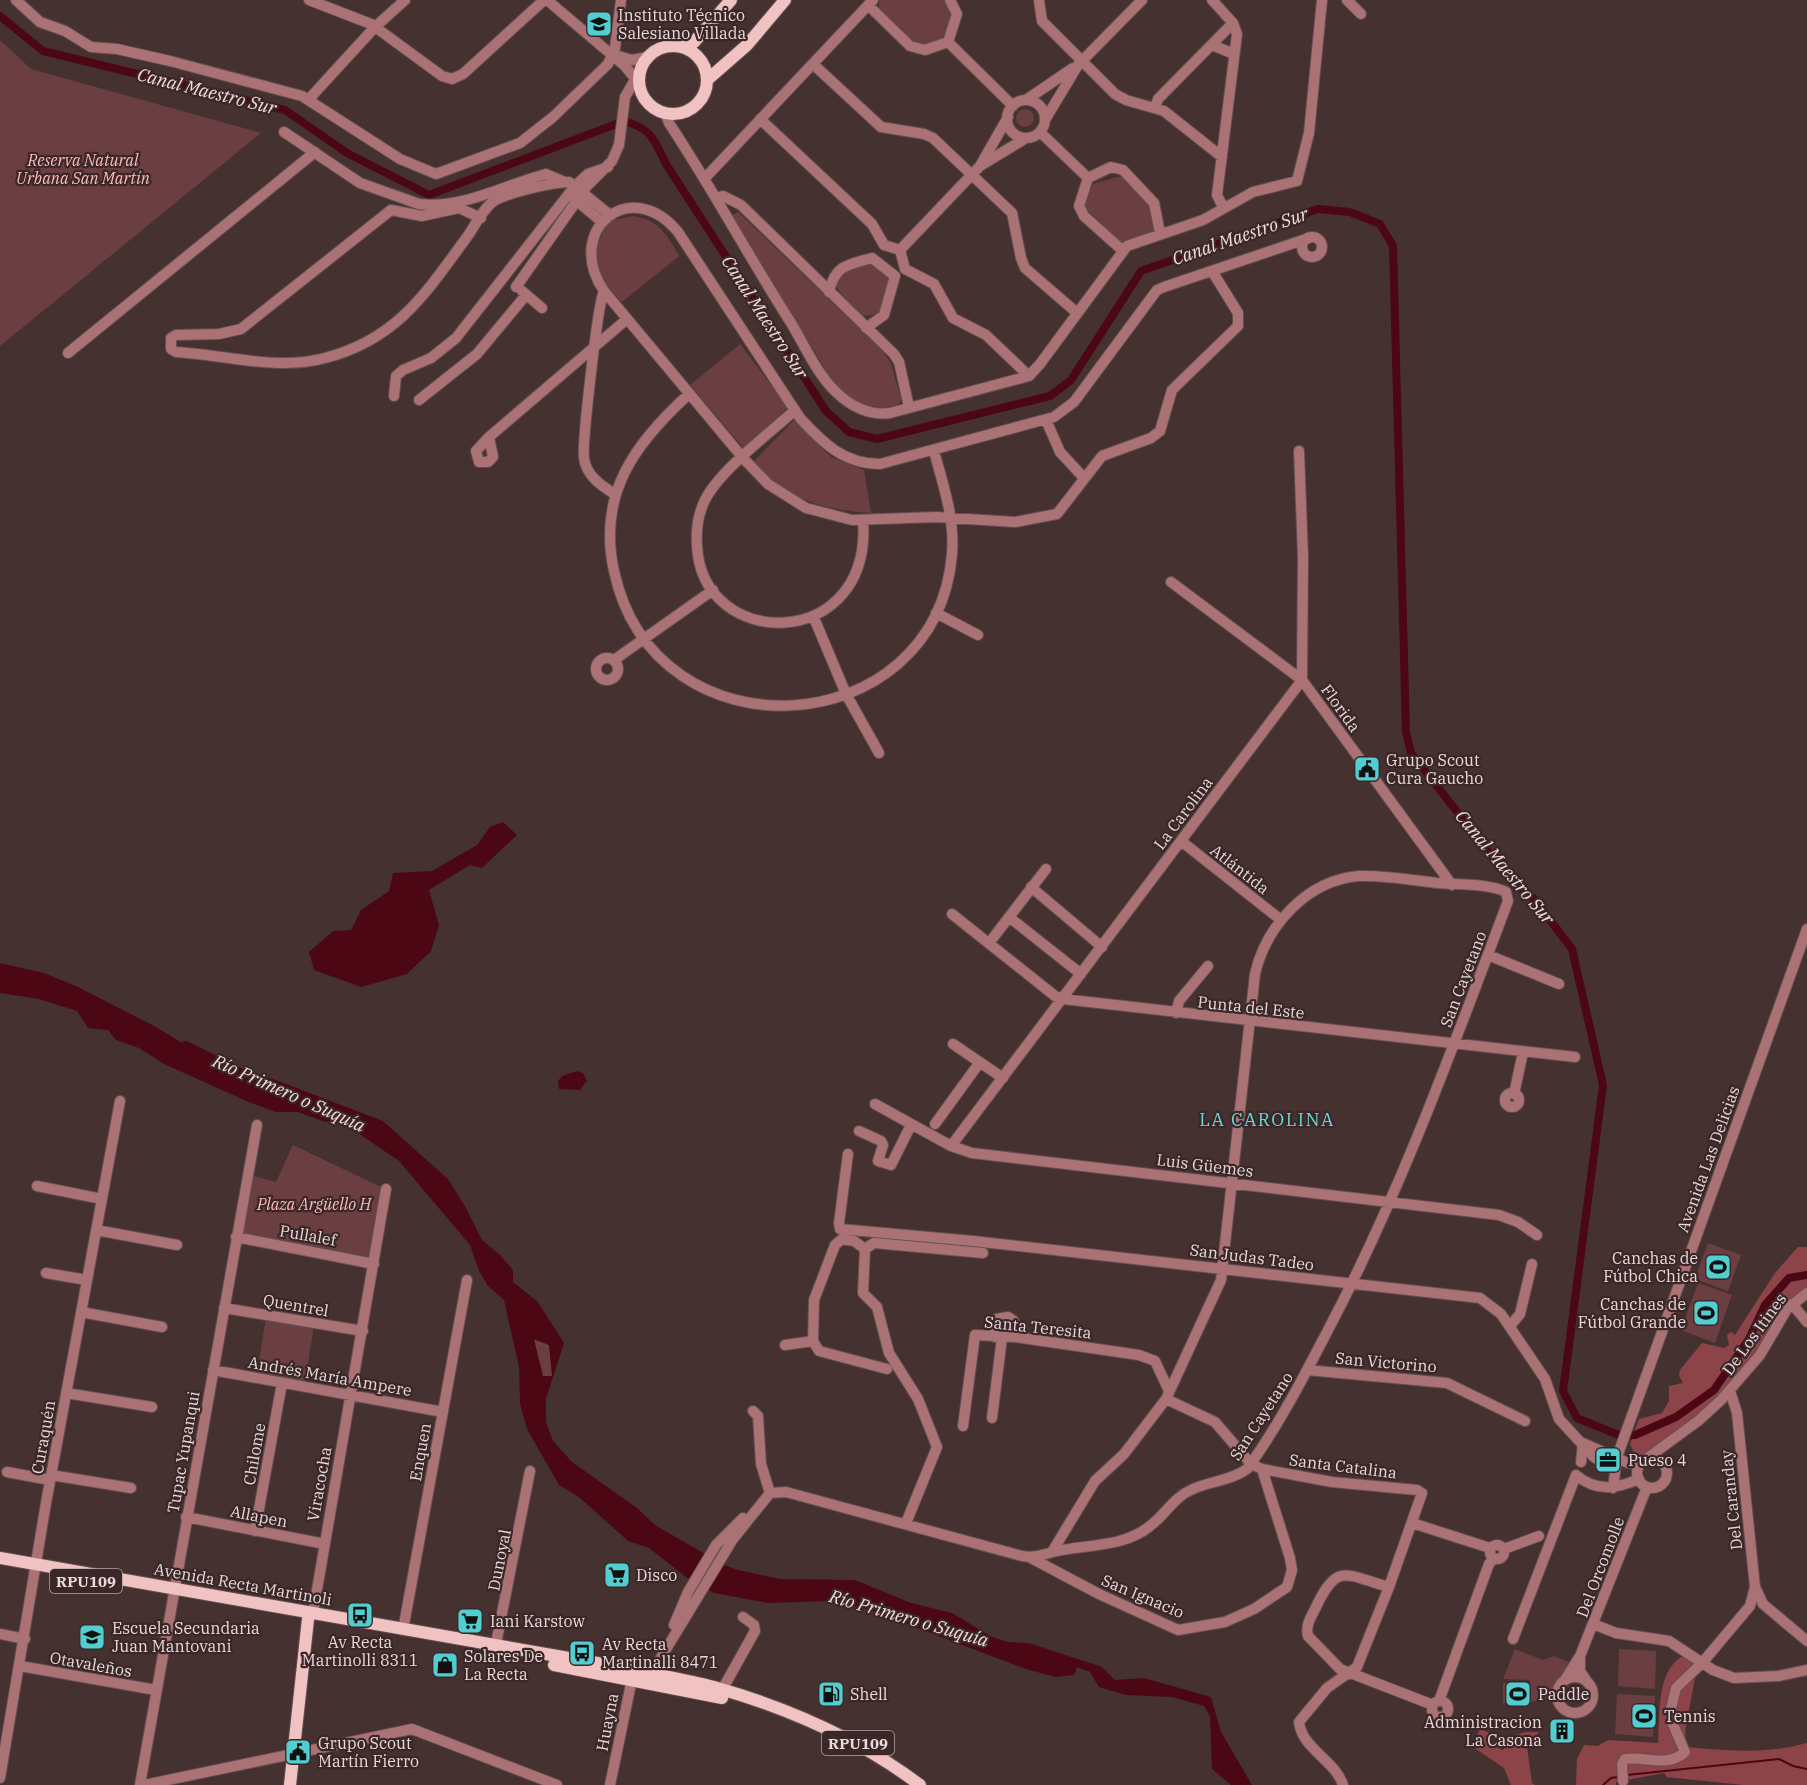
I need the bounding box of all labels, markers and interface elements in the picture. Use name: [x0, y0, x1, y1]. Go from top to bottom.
place label: Instituto Técnico Salesiano Villada: [618, 5, 746, 43]
school or university icon: Instituto Técnico Salesiano Villada: [584, 9, 614, 39]
water label: Canal Maestro Sur: [135, 63, 280, 120]
park label: Reserva Natural Urbana San Martín: [16, 150, 150, 188]
water label: Canal Maestro Sur: [1169, 202, 1312, 270]
water label: Canal Maestro Sur: [717, 251, 814, 384]
street label: Florida: [1317, 680, 1365, 736]
place label: Grupo Scout Cura Gaucho: [1386, 750, 1483, 788]
public building icon: Grupo Scout Cura Gaucho: [1352, 754, 1382, 784]
street label: La Carolina: [1149, 773, 1217, 853]
water label: Canal Maestro Sur: [1450, 805, 1560, 930]
street label: Atlántida: [1207, 840, 1274, 898]
street label: San Cayetano: [1435, 928, 1491, 1030]
street label: Punta del Este: [1197, 991, 1305, 1023]
water label: Río Primero o Suquía: [208, 1049, 369, 1137]
street label: Avenida Las Delicias: [1672, 1083, 1744, 1235]
district label: LA CAROLINA: [1199, 1108, 1335, 1131]
street label: Luis Güemes: [1155, 1149, 1255, 1181]
park label: Plaza Argüello H: [256, 1194, 373, 1214]
street label: Pullalef: [278, 1220, 339, 1250]
street label: San Judas Tadeo: [1189, 1239, 1315, 1275]
place label: Canchas de Fútbol Chica: [1603, 1248, 1698, 1286]
sports icon: Canchas de Fútbol Chica: [1703, 1252, 1733, 1282]
street label: Quentrel: [262, 1289, 331, 1321]
street label: De Los Itines: [1718, 1289, 1790, 1379]
place label: Canchas de Fútbol Grande: [1578, 1294, 1686, 1332]
sports icon: Canchas de Fútbol Grande: [1691, 1298, 1721, 1328]
street label: Santa Teresita: [983, 1311, 1093, 1343]
street label: San Victorino: [1334, 1348, 1438, 1376]
street label: Andrés María Ampere: [247, 1352, 413, 1400]
street label: San Cayetano: [1225, 1368, 1297, 1464]
street label: Tupac Yupanqui: [162, 1389, 204, 1515]
street label: Curaquén: [27, 1399, 59, 1475]
street label: Chilome: [239, 1421, 269, 1487]
street label: Enquen: [405, 1421, 435, 1483]
street label: Viracocha: [303, 1445, 335, 1523]
office icon: Pueso 4: [1593, 1445, 1623, 1475]
street label: Santa Catalina: [1288, 1449, 1398, 1483]
street label: Del Caranday: [1716, 1449, 1746, 1551]
place label: Pueso 4: [1628, 1450, 1687, 1470]
street label: Allapen: [229, 1501, 289, 1531]
street label: Del Orcomolle: [1572, 1514, 1628, 1620]
street label: Dunoyal: [483, 1527, 515, 1592]
street label: Avenida Recta Martinoli: [153, 1559, 333, 1609]
supermarket icon: Disco: [602, 1560, 632, 1590]
place label: Disco: [636, 1565, 677, 1585]
road number: RPU109: [50, 1569, 122, 1593]
street label: San Ignacio: [1099, 1570, 1187, 1622]
water label: Río Primero o Suquía: [826, 1584, 991, 1652]
bus stop icon: Av Recta Martinolli 8311: [345, 1600, 375, 1630]
supermarket icon: Iani Karstow: [455, 1606, 485, 1636]
place label: Iani Karstow: [490, 1611, 585, 1631]
place label: Escuela Secundaria Juan Mantovani: [112, 1618, 260, 1656]
school or university icon: Escuela Secundaria Juan Mantovani: [77, 1622, 107, 1652]
place label: Av Recta Martinolli 8311: [302, 1632, 418, 1670]
place label: Av Recta Martinalli 8471: [602, 1634, 718, 1672]
bus stop icon: Av Recta Martinalli 8471: [567, 1638, 597, 1668]
place label: Solares De La Recta: [464, 1646, 543, 1684]
street label: Otavaleños: [48, 1647, 134, 1681]
shop icon: Solares De La Recta: [430, 1650, 460, 1680]
fuel station icon: Shell: [816, 1679, 846, 1709]
sports icon: Paddle: [1503, 1679, 1533, 1709]
place label: Shell: [850, 1684, 888, 1704]
place label: Paddle: [1538, 1684, 1589, 1704]
street label: Huayna: [592, 1691, 622, 1753]
sports icon: Tennis: [1629, 1701, 1659, 1731]
place label: Tennis: [1664, 1706, 1716, 1726]
place label: Administracion La Casona: [1424, 1712, 1542, 1750]
building icon: Administracion La Casona: [1547, 1716, 1577, 1746]
road number: RPU109: [822, 1731, 894, 1755]
place label: Grupo Scout Martín Fierro: [318, 1733, 419, 1771]
public building icon: Grupo Scout Martín Fierro: [283, 1737, 313, 1767]

